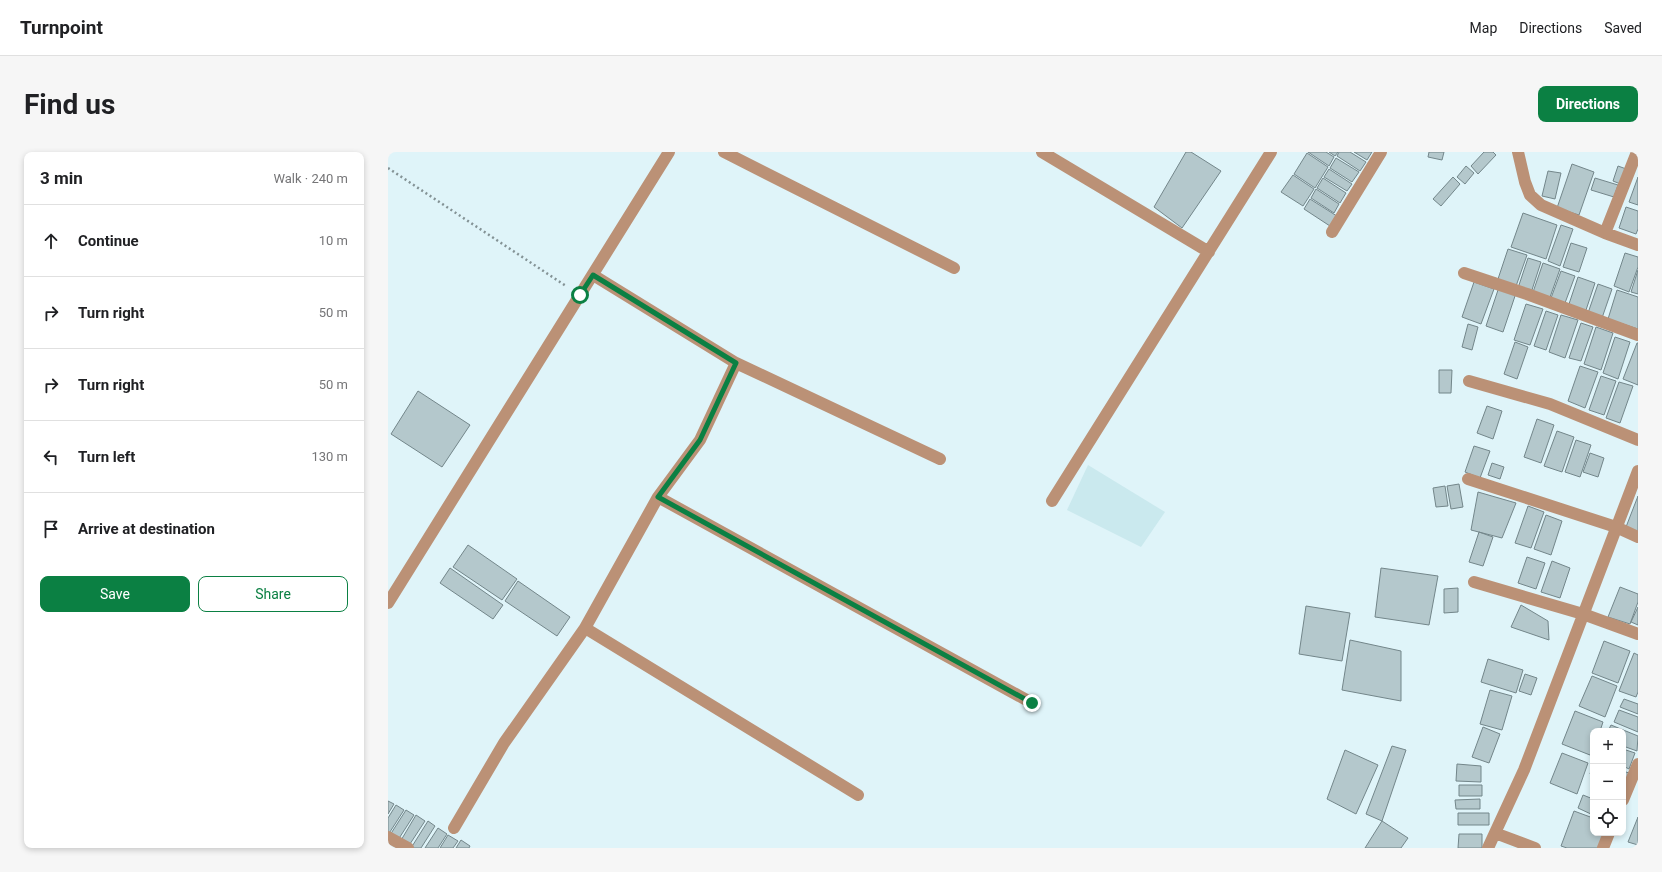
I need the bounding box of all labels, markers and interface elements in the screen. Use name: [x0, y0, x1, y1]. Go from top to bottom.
text: Turnpoint: [20, 16, 103, 39]
text: Map: [1470, 20, 1497, 36]
text: Directions: [1519, 20, 1582, 36]
text: Saved: [1604, 20, 1642, 36]
button: Directions: [1538, 86, 1638, 122]
text: Find us: [24, 88, 115, 121]
text: 3 min: [40, 168, 83, 188]
text: Walk · 240 m: [273, 171, 348, 186]
icon: ahead: [40, 230, 62, 252]
text: Continue: [78, 232, 139, 250]
text: 10 m: [319, 233, 348, 248]
route start: [571, 286, 589, 304]
icon: right: [40, 302, 62, 324]
text: Turn right: [78, 304, 144, 322]
text: 50 m: [319, 305, 348, 320]
icon: right: [40, 374, 62, 396]
text: Turn right: [78, 376, 144, 394]
text: 50 m: [319, 377, 348, 392]
icon: left: [40, 446, 62, 468]
text: Turn left: [78, 448, 135, 466]
text: 130 m: [311, 449, 348, 464]
icon: arrive: [40, 518, 62, 540]
text: Arrive at destination: [78, 520, 215, 538]
button: Save: [40, 576, 190, 612]
button: Share: [198, 576, 348, 612]
route end: [1023, 694, 1041, 712]
map controls: [1590, 728, 1626, 836]
button: +: [1590, 728, 1626, 764]
button: −: [1590, 764, 1626, 800]
button: locate: [1590, 800, 1626, 836]

